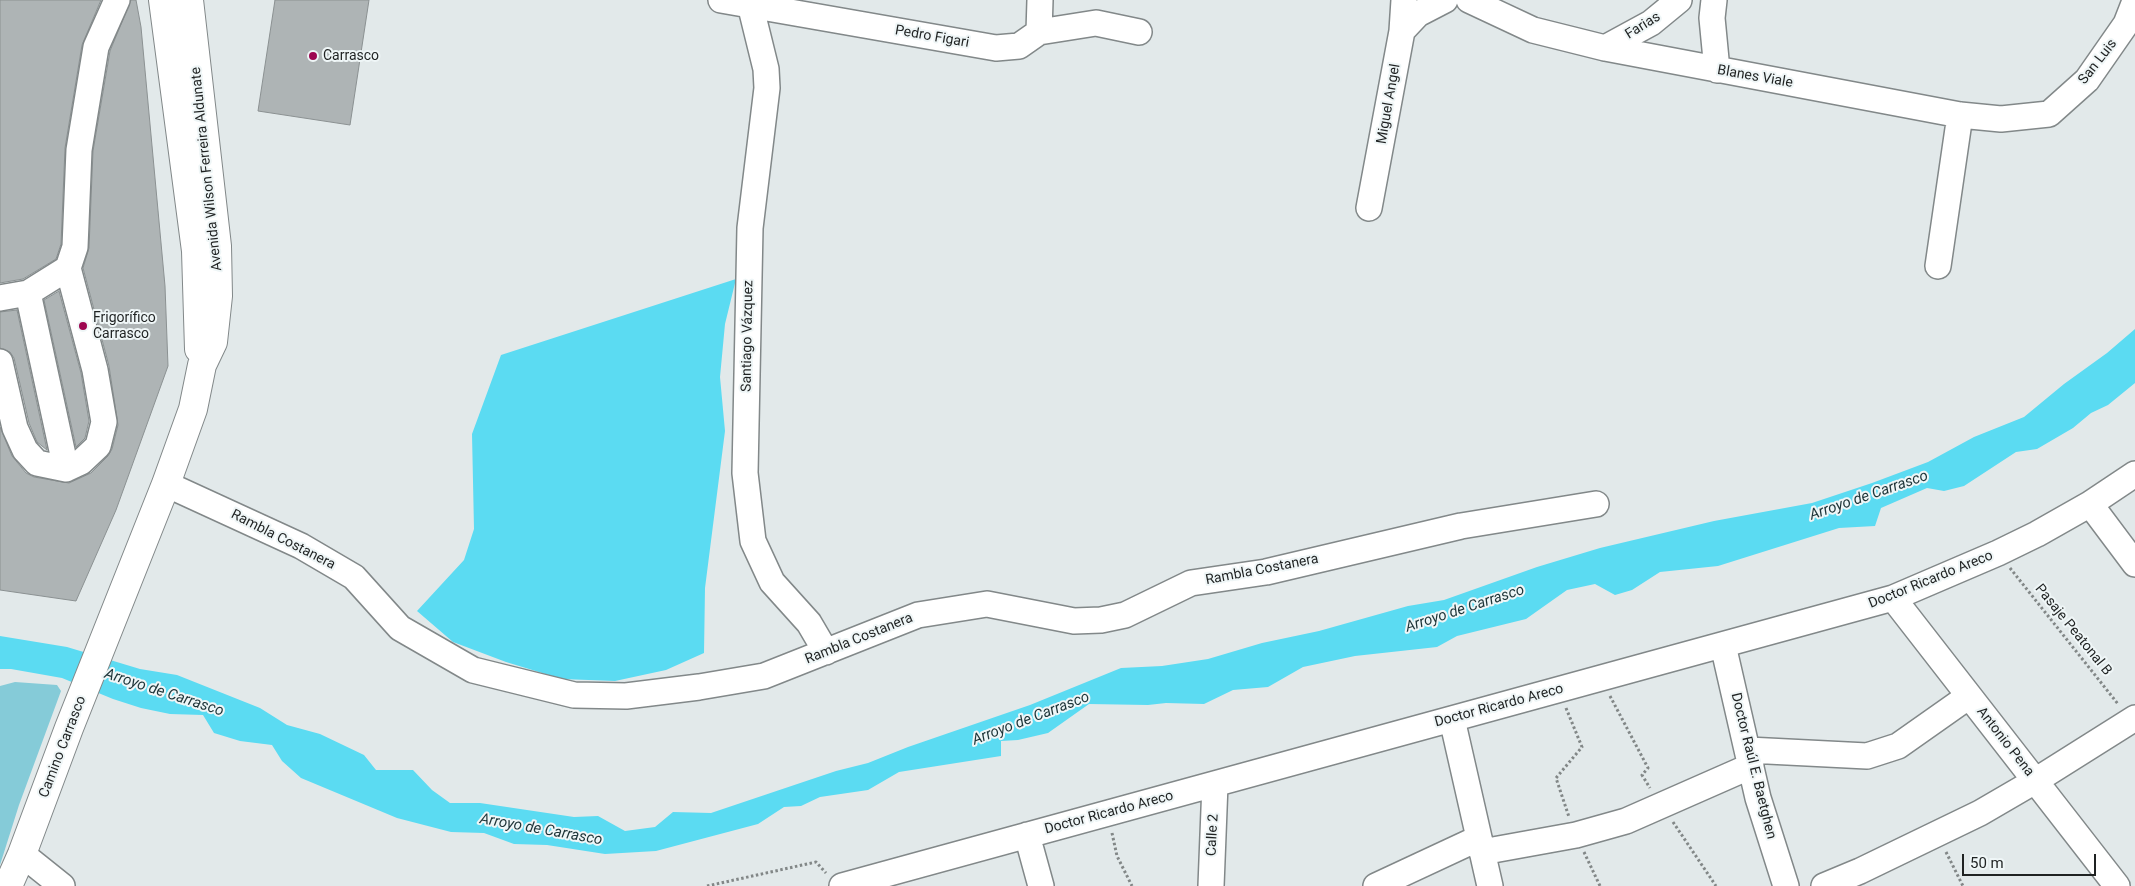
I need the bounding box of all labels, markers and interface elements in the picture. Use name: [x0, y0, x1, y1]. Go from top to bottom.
street label: Farias: [1622, 9, 1664, 43]
street label: Pedro Figari: [894, 22, 970, 52]
street label: San Luis: [2075, 36, 2121, 88]
place label: Carrasco: [323, 48, 379, 64]
marker: Carrasco: [307, 50, 319, 62]
street label: Blanes Viale: [1716, 62, 1794, 92]
street label: Miguel Angel: [1374, 63, 1404, 145]
street label: Avenida Wilson Ferreira Aldunate: [188, 66, 226, 272]
street label: Santiago Vázquez: [739, 280, 757, 392]
place label: Frigorífico Carrasco: [93, 310, 156, 342]
marker: Frigorífico Carrasco: [77, 320, 89, 332]
water label: Arroyo de Carrasco: [1807, 467, 1931, 525]
street label: Rambla Costanera: [228, 506, 338, 574]
street label: Doctor Ricardo Areco: [1866, 547, 1996, 613]
street label: Rambla Costanera: [1204, 551, 1320, 589]
water label: Arroyo de Carrasco: [1403, 581, 1527, 637]
street label: Pasaje Peatonal B: [2031, 581, 2115, 679]
street label: Rambla Costanera: [803, 610, 915, 668]
water label: Arroyo de Carrasco: [102, 665, 226, 721]
street label: Doctor Ricardo Areco: [1433, 681, 1565, 731]
water label: Arroyo de Carrasco: [970, 688, 1092, 750]
street label: Doctor Raúl E. Baetghen: [1727, 691, 1779, 841]
street label: Camino Carrasco: [36, 694, 90, 800]
street label: Antonio Pena: [1973, 704, 2037, 780]
street label: Doctor Ricardo Areco: [1043, 788, 1175, 838]
water label: Arroyo de Carrasco: [478, 810, 604, 850]
street label: Calle 2: [1204, 813, 1222, 857]
scale bar: [1965, 844, 2099, 876]
text: 50 m: [1970, 854, 2004, 872]

